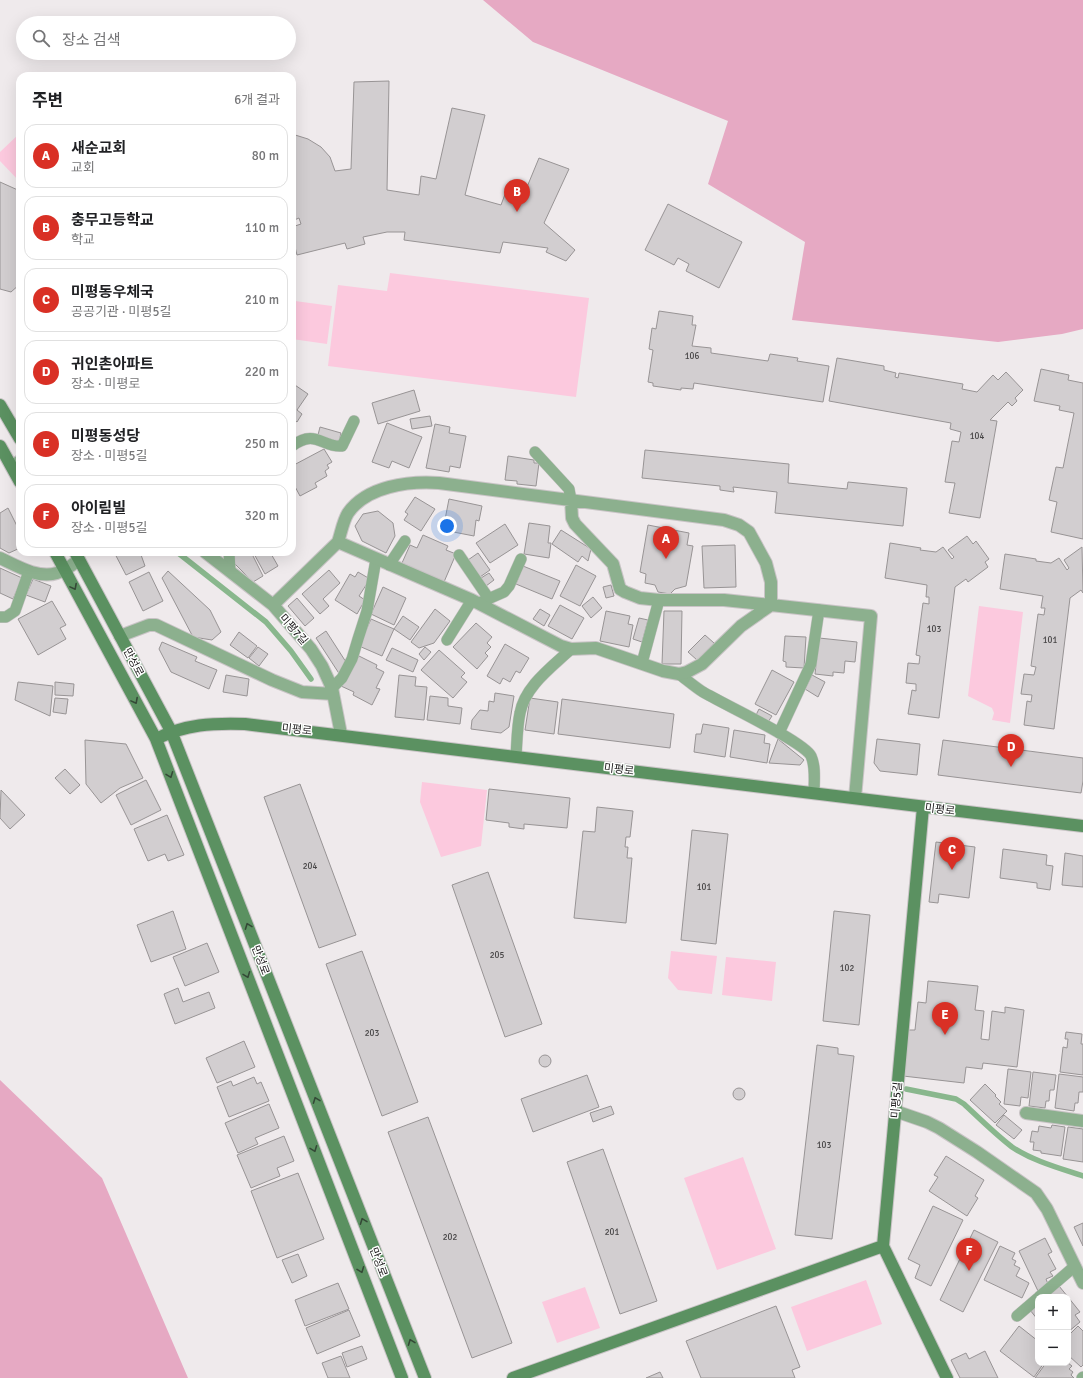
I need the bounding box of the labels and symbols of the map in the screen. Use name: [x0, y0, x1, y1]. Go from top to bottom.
pin: B: [504, 179, 530, 212]
house number: 106: [685, 351, 699, 362]
house number: 104: [970, 431, 984, 442]
your location: [437, 516, 457, 536]
pin: A: [653, 526, 679, 559]
one-way arrow: [69, 582, 76, 590]
street label: 미평7길: [277, 611, 310, 647]
house number: 103: [927, 624, 941, 635]
house number: 101: [1043, 635, 1057, 646]
street label: 만성로: [121, 646, 146, 679]
one-way arrow: [131, 697, 138, 704]
street label: 미평로: [281, 721, 313, 738]
pin: D: [998, 734, 1024, 767]
street label: 미평로: [603, 761, 635, 778]
one-way arrow: [165, 772, 173, 779]
street label: 미평로: [924, 801, 956, 818]
pin: C: [939, 837, 965, 870]
house number: 204: [303, 861, 317, 872]
house number: 101: [697, 882, 711, 893]
one-way arrow: [245, 923, 253, 931]
street label: 만성로: [249, 944, 272, 977]
house number: 205: [490, 950, 504, 961]
house number: 102: [840, 963, 854, 974]
one-way arrow: [242, 972, 250, 979]
pin: E: [932, 1002, 958, 1035]
house number: 203: [365, 1028, 379, 1039]
street label: 미평5길: [888, 1081, 905, 1119]
one-way arrow: [312, 1096, 320, 1103]
house number: 103: [817, 1140, 831, 1151]
one-way arrow: [309, 1145, 317, 1152]
one-way arrow: [360, 1217, 368, 1224]
house number: 201: [605, 1227, 619, 1238]
house number: 202: [443, 1232, 457, 1243]
pin: F: [956, 1238, 982, 1271]
street label: 만성로: [367, 1246, 390, 1279]
one-way arrow: [356, 1266, 364, 1273]
one-way arrow: [407, 1338, 415, 1345]

